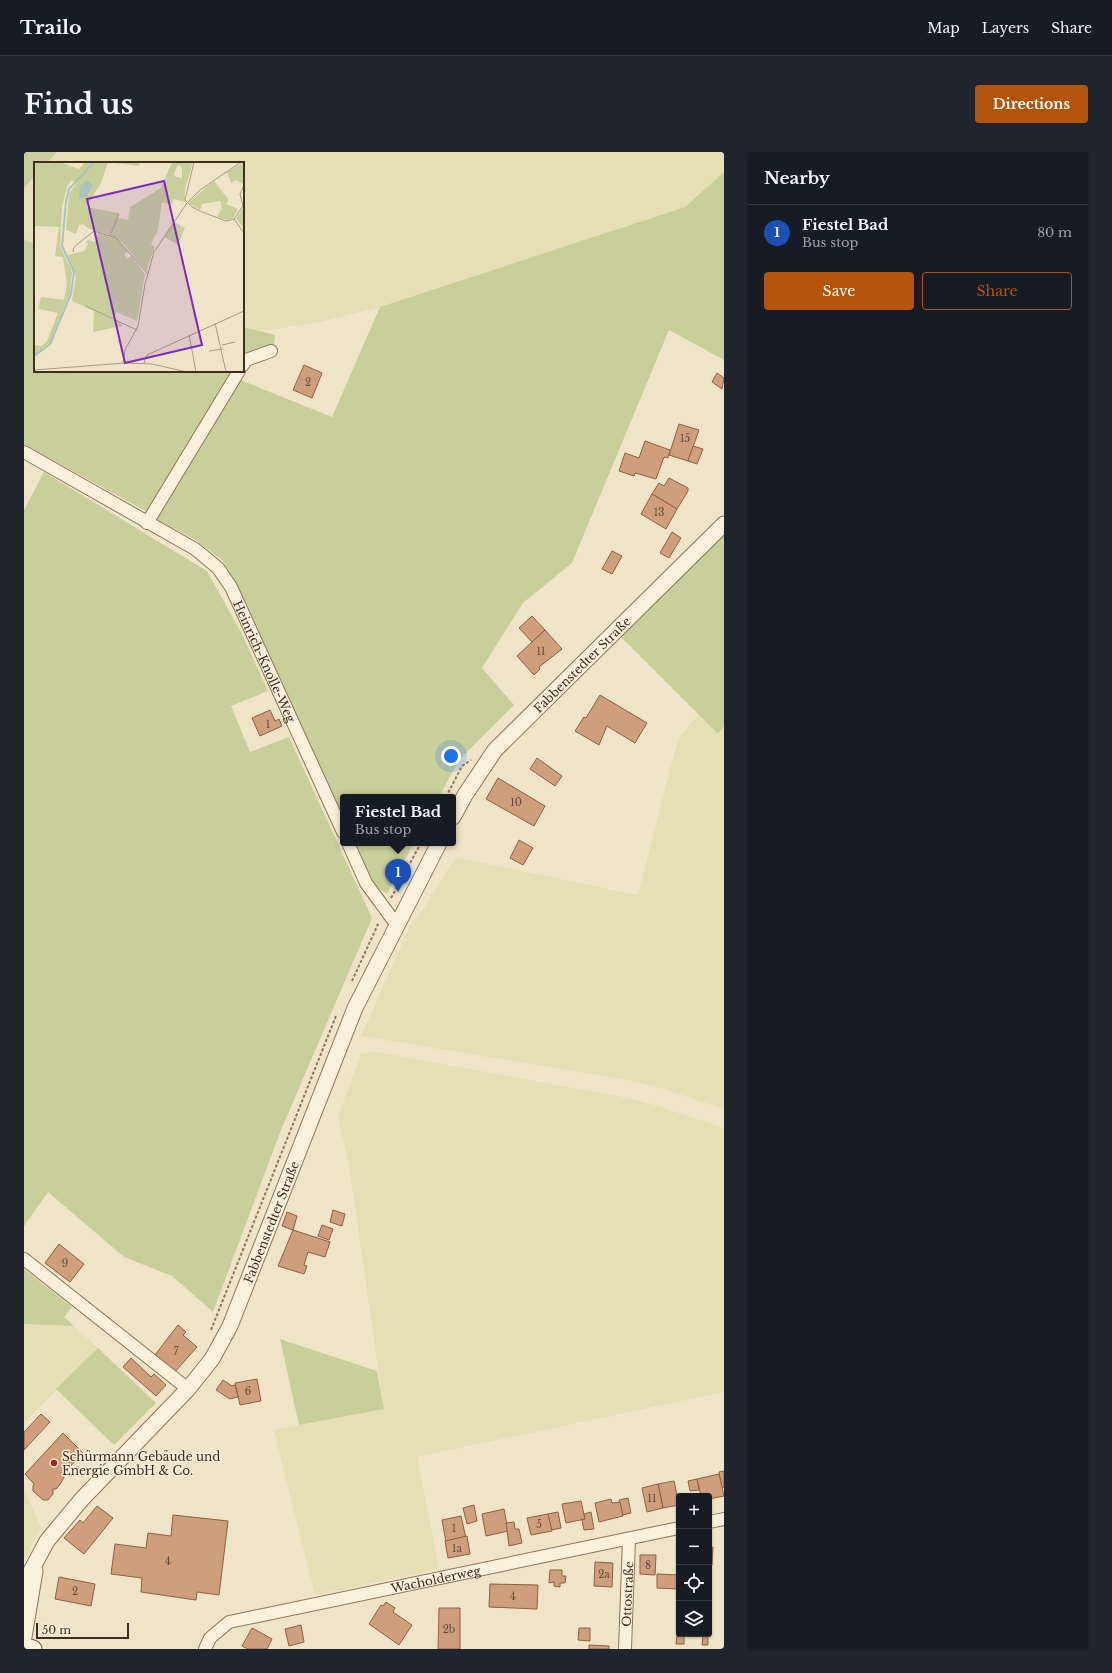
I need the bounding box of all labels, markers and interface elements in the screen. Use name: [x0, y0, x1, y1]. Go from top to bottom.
text: Trailo: [20, 16, 82, 39]
text: Map: [927, 19, 960, 37]
text: Layers: [982, 19, 1029, 37]
text: Share: [1051, 19, 1092, 37]
button: Directions: [975, 85, 1088, 123]
text: Find us: [24, 87, 134, 122]
inset map: [34, 162, 244, 372]
text: Nearby: [764, 168, 830, 189]
text: Fiestel Bad: [802, 215, 888, 234]
text: 1: [774, 224, 780, 241]
text: 80 m: [1037, 224, 1072, 241]
text: Bus stop: [802, 234, 858, 251]
button: Save: [764, 272, 914, 310]
button: Share: [922, 272, 1072, 310]
house number: 2: [305, 376, 311, 389]
house number: 15: [680, 432, 690, 445]
house number: 13: [654, 506, 664, 519]
street label: Heinrich-Knolle-Weg: [231, 598, 300, 725]
street label: Fabbenstedter Straße: [530, 613, 633, 715]
house number: 11: [537, 645, 545, 658]
house number: 1: [266, 718, 270, 731]
your location: [441, 746, 461, 766]
popup: [340, 794, 456, 846]
house number: 10: [510, 796, 522, 809]
text: Fiestel Bad: [355, 802, 441, 821]
text: Bus stop: [355, 821, 411, 838]
pin: 1: [385, 859, 411, 892]
street label: Fabbenstedter Straße: [240, 1159, 302, 1285]
house number: 9: [62, 1257, 68, 1270]
house number: 7: [173, 1345, 179, 1358]
house number: 6: [245, 1385, 251, 1398]
place label: Schürmann Gebäude und Energie GmbH & Co.: [62, 1449, 220, 1478]
marker: Schürmann Gebäude und Energie GmbH & Co.: [49, 1458, 59, 1468]
house number: 11: [648, 1492, 656, 1505]
map controls: [676, 1493, 712, 1637]
button: +: [676, 1493, 712, 1529]
house number: 5: [536, 1518, 542, 1531]
house number: 1: [452, 1522, 456, 1535]
button: −: [676, 1529, 712, 1565]
house number: 1a: [452, 1542, 462, 1555]
house number: 4: [165, 1555, 171, 1568]
house number: 8: [645, 1559, 651, 1572]
street label: Ottostraße: [618, 1561, 636, 1627]
street label: Wacholderweg: [389, 1562, 482, 1596]
button: locate: [676, 1565, 712, 1601]
house number: 2a: [598, 1568, 610, 1581]
house number: 2: [72, 1585, 78, 1598]
house number: 4: [510, 1590, 516, 1603]
button: layers: [676, 1601, 712, 1637]
scale bar: [36, 1621, 129, 1640]
text: 50 m: [42, 1623, 71, 1637]
house number: 2b: [443, 1623, 456, 1636]

